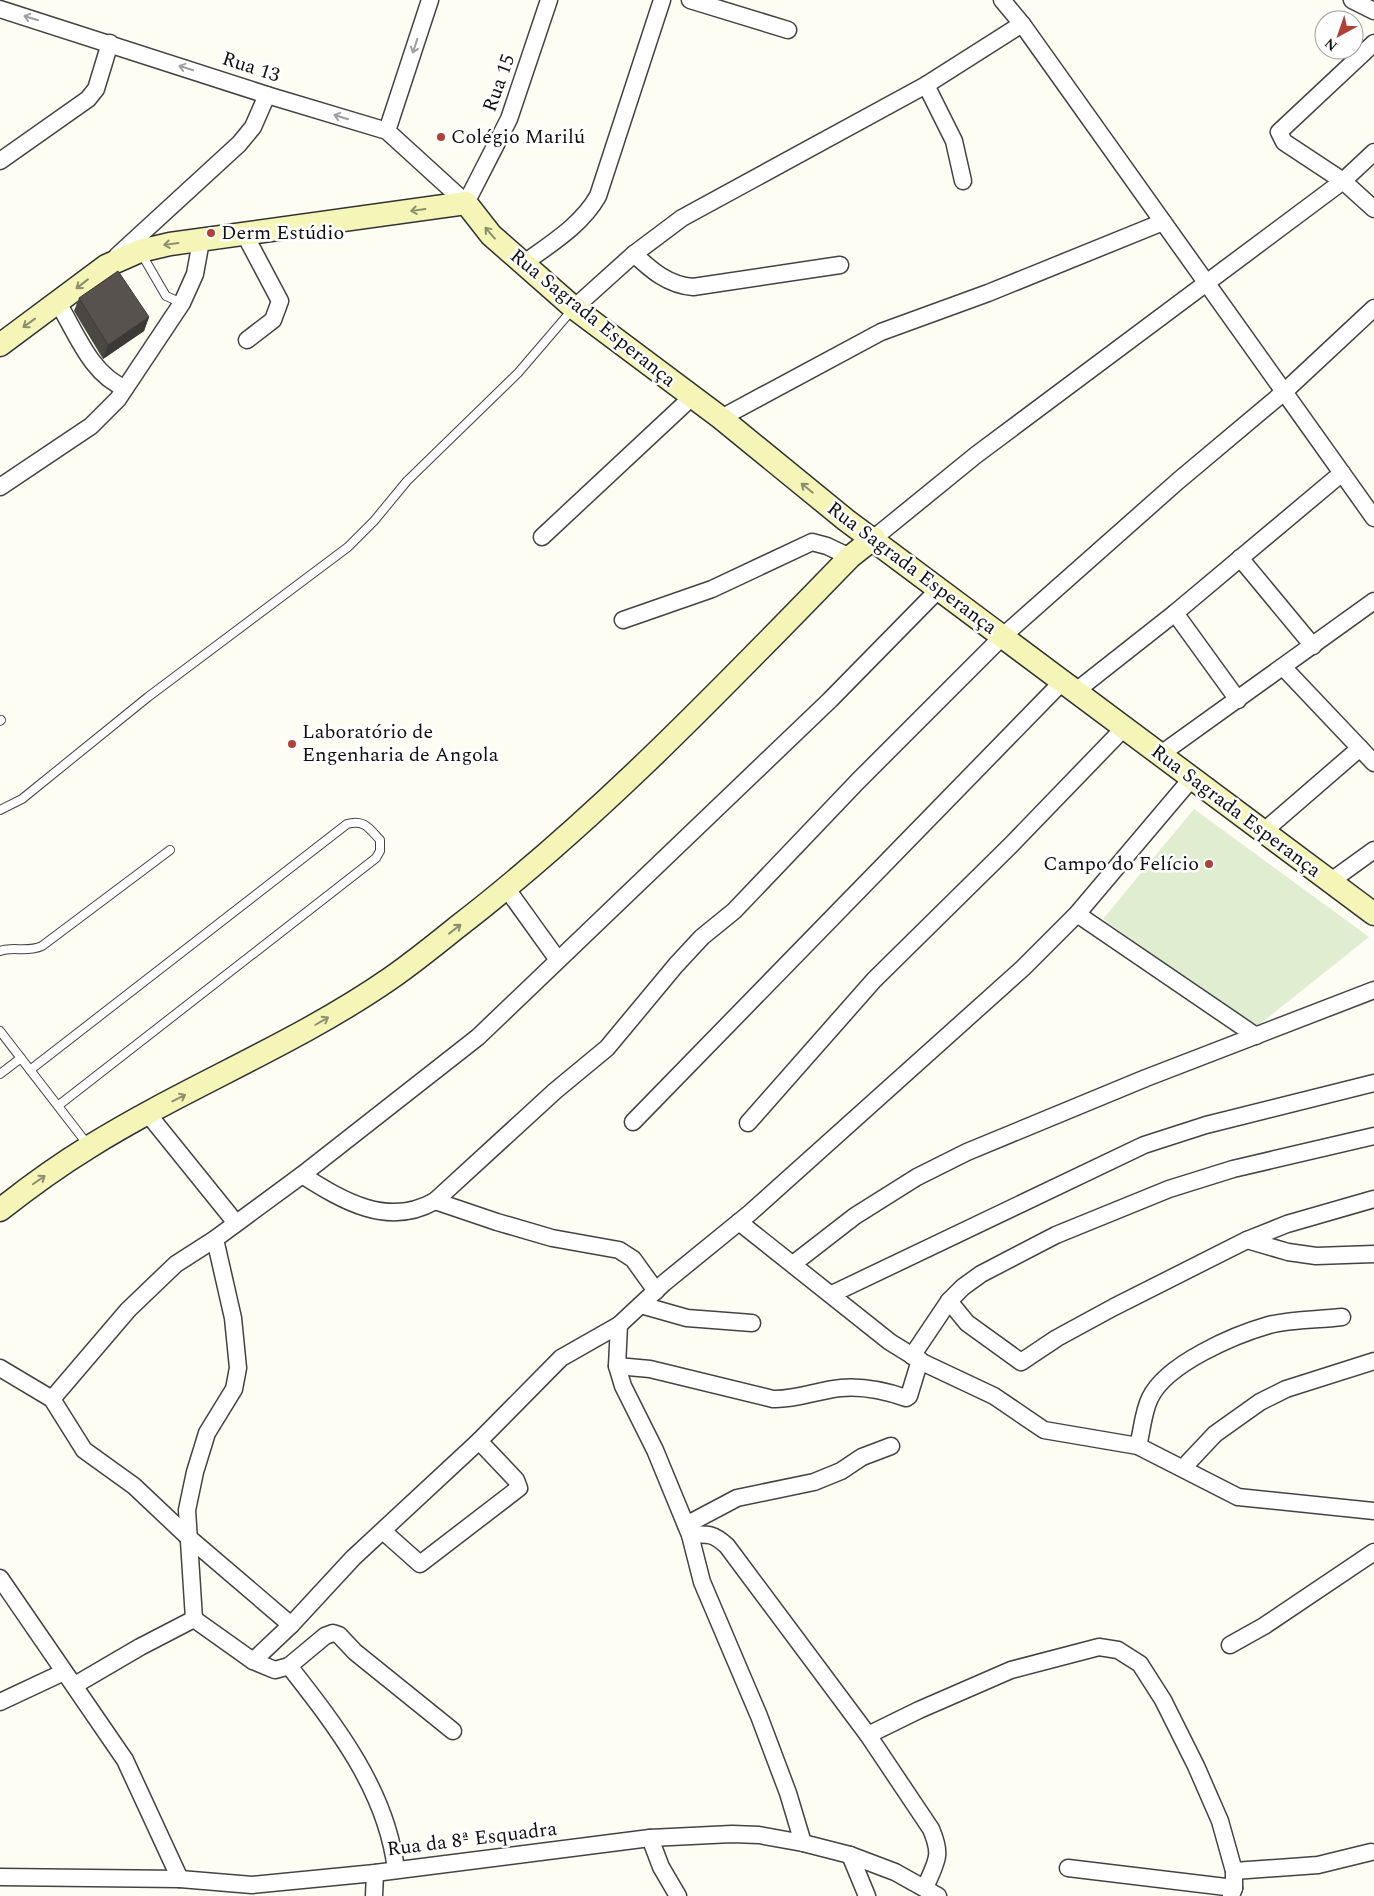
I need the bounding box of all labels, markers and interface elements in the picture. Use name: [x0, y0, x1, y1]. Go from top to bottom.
north arrow: [1314, 10, 1364, 60]
one-way arrow: [23, 13, 39, 23]
text: N: [1320, 33, 1342, 56]
one-way arrow: [410, 38, 419, 54]
street label: Rua 13: [218, 44, 284, 90]
street label: Rua 15: [475, 50, 523, 116]
one-way arrow: [178, 63, 194, 73]
one-way arrow: [333, 112, 349, 122]
place label: Colégio Marilú: [451, 122, 585, 152]
marker: Colégio Marilú: [435, 131, 447, 143]
one-way arrow: [410, 205, 426, 215]
place label: Derm Estúdio: [221, 218, 344, 248]
one-way arrow: [484, 226, 496, 239]
marker: Derm Estúdio: [205, 227, 217, 239]
one-way arrow: [163, 239, 179, 249]
street label: Rua Sagrada Esperança: [503, 241, 683, 395]
one-way arrow: [76, 279, 89, 290]
one-way arrow: [23, 318, 36, 329]
one-way arrow: [801, 483, 814, 494]
street label: Rua Sagrada Esperança: [821, 494, 1004, 642]
place label: Laboratório de Engenharia de Angola: [302, 717, 499, 770]
street label: Rua Sagrada Esperança: [1145, 737, 1328, 885]
marker: Laboratório de Engenharia de Angola: [286, 738, 298, 750]
place label: Campo do Felício: [1043, 849, 1199, 879]
marker: Campo do Felício: [1203, 858, 1215, 870]
one-way arrow: [448, 923, 461, 934]
one-way arrow: [315, 1016, 329, 1026]
one-way arrow: [171, 1093, 186, 1103]
one-way arrow: [32, 1175, 46, 1185]
street label: Rua da 8ª Esquadra: [385, 1814, 559, 1864]

